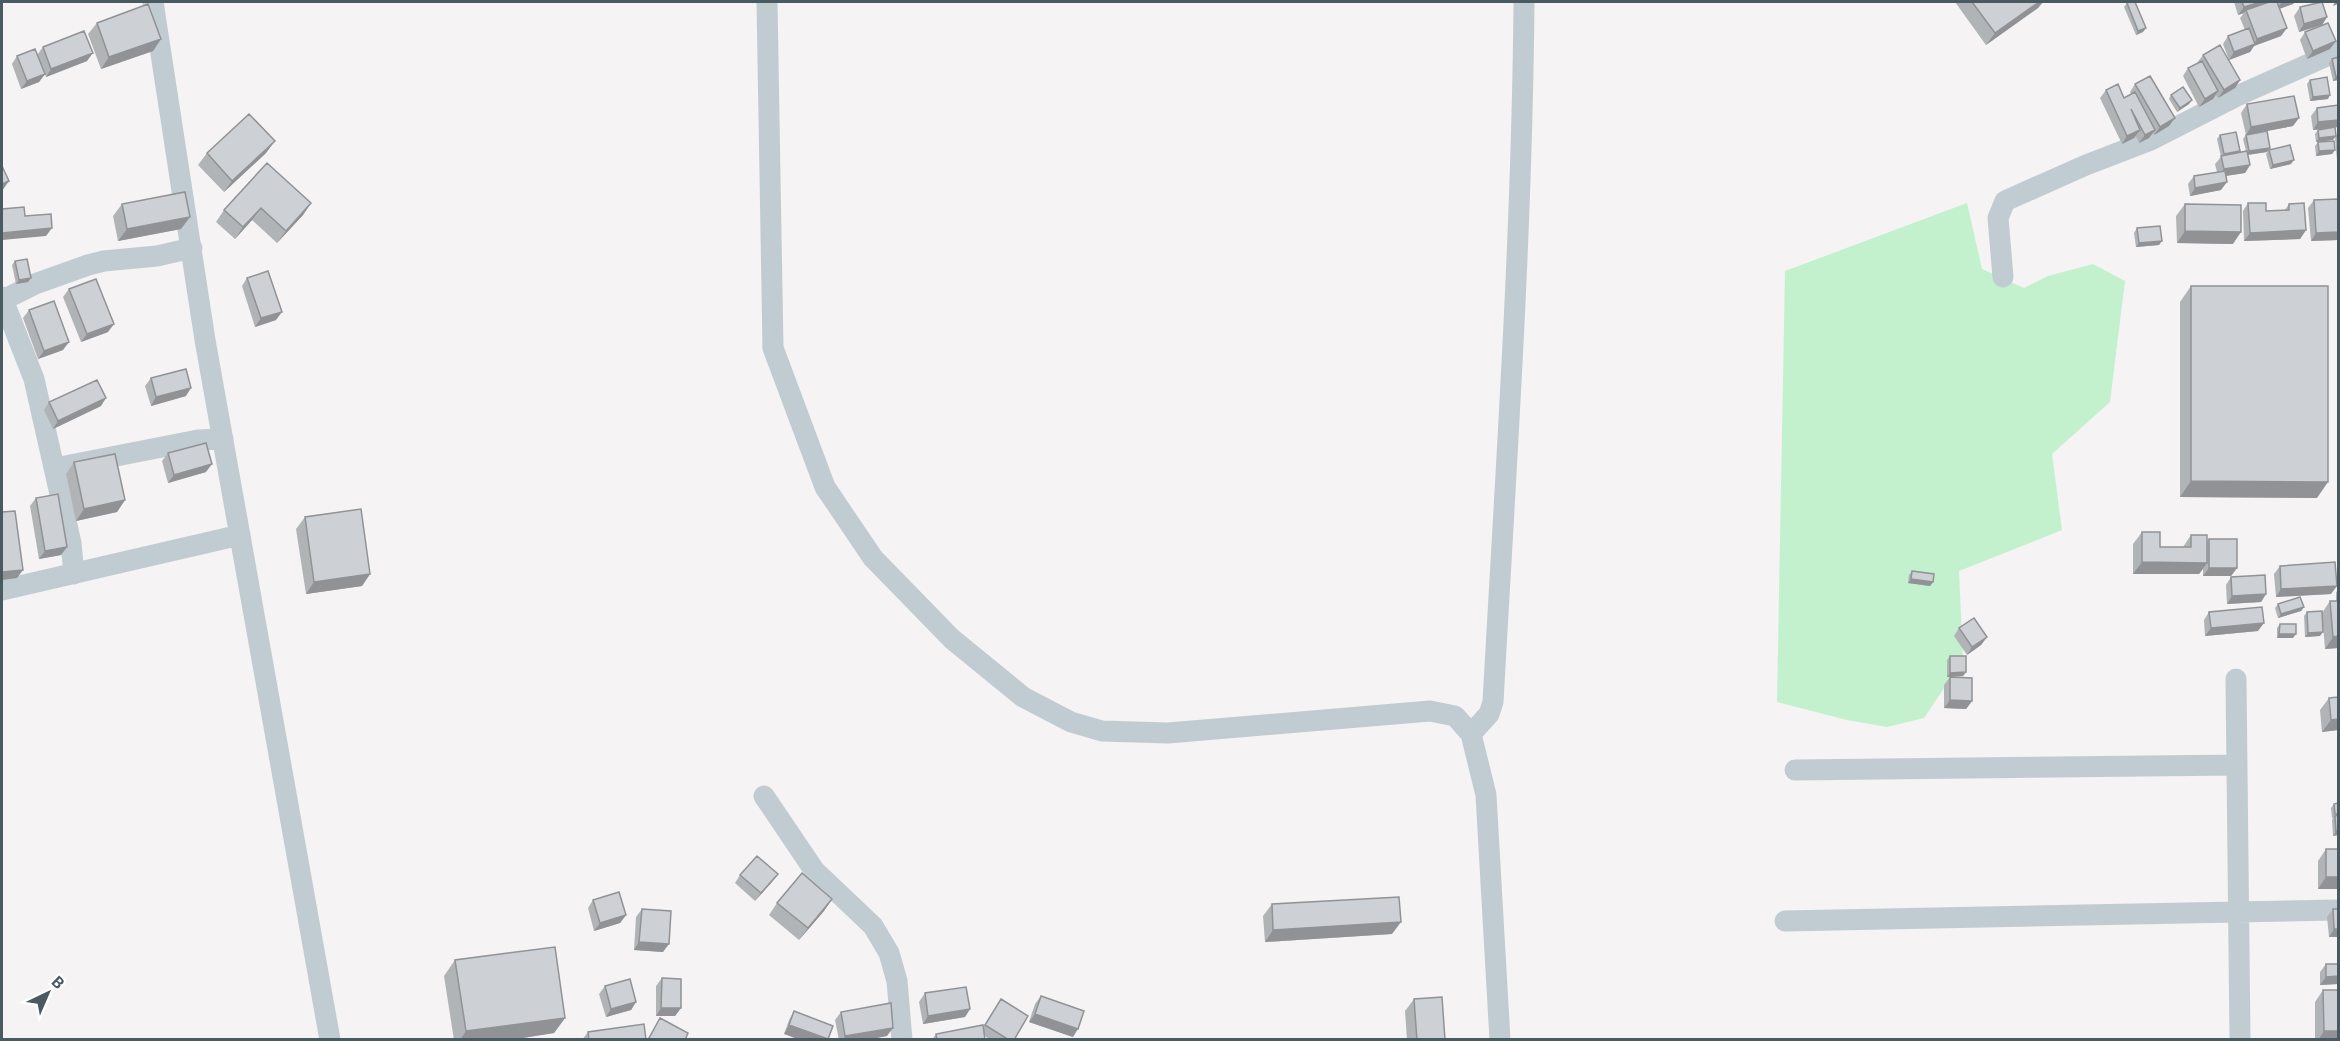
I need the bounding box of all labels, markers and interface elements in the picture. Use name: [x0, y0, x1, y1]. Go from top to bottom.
north arrow: [18, 963, 78, 1023]
text: B: [48, 972, 68, 993]

